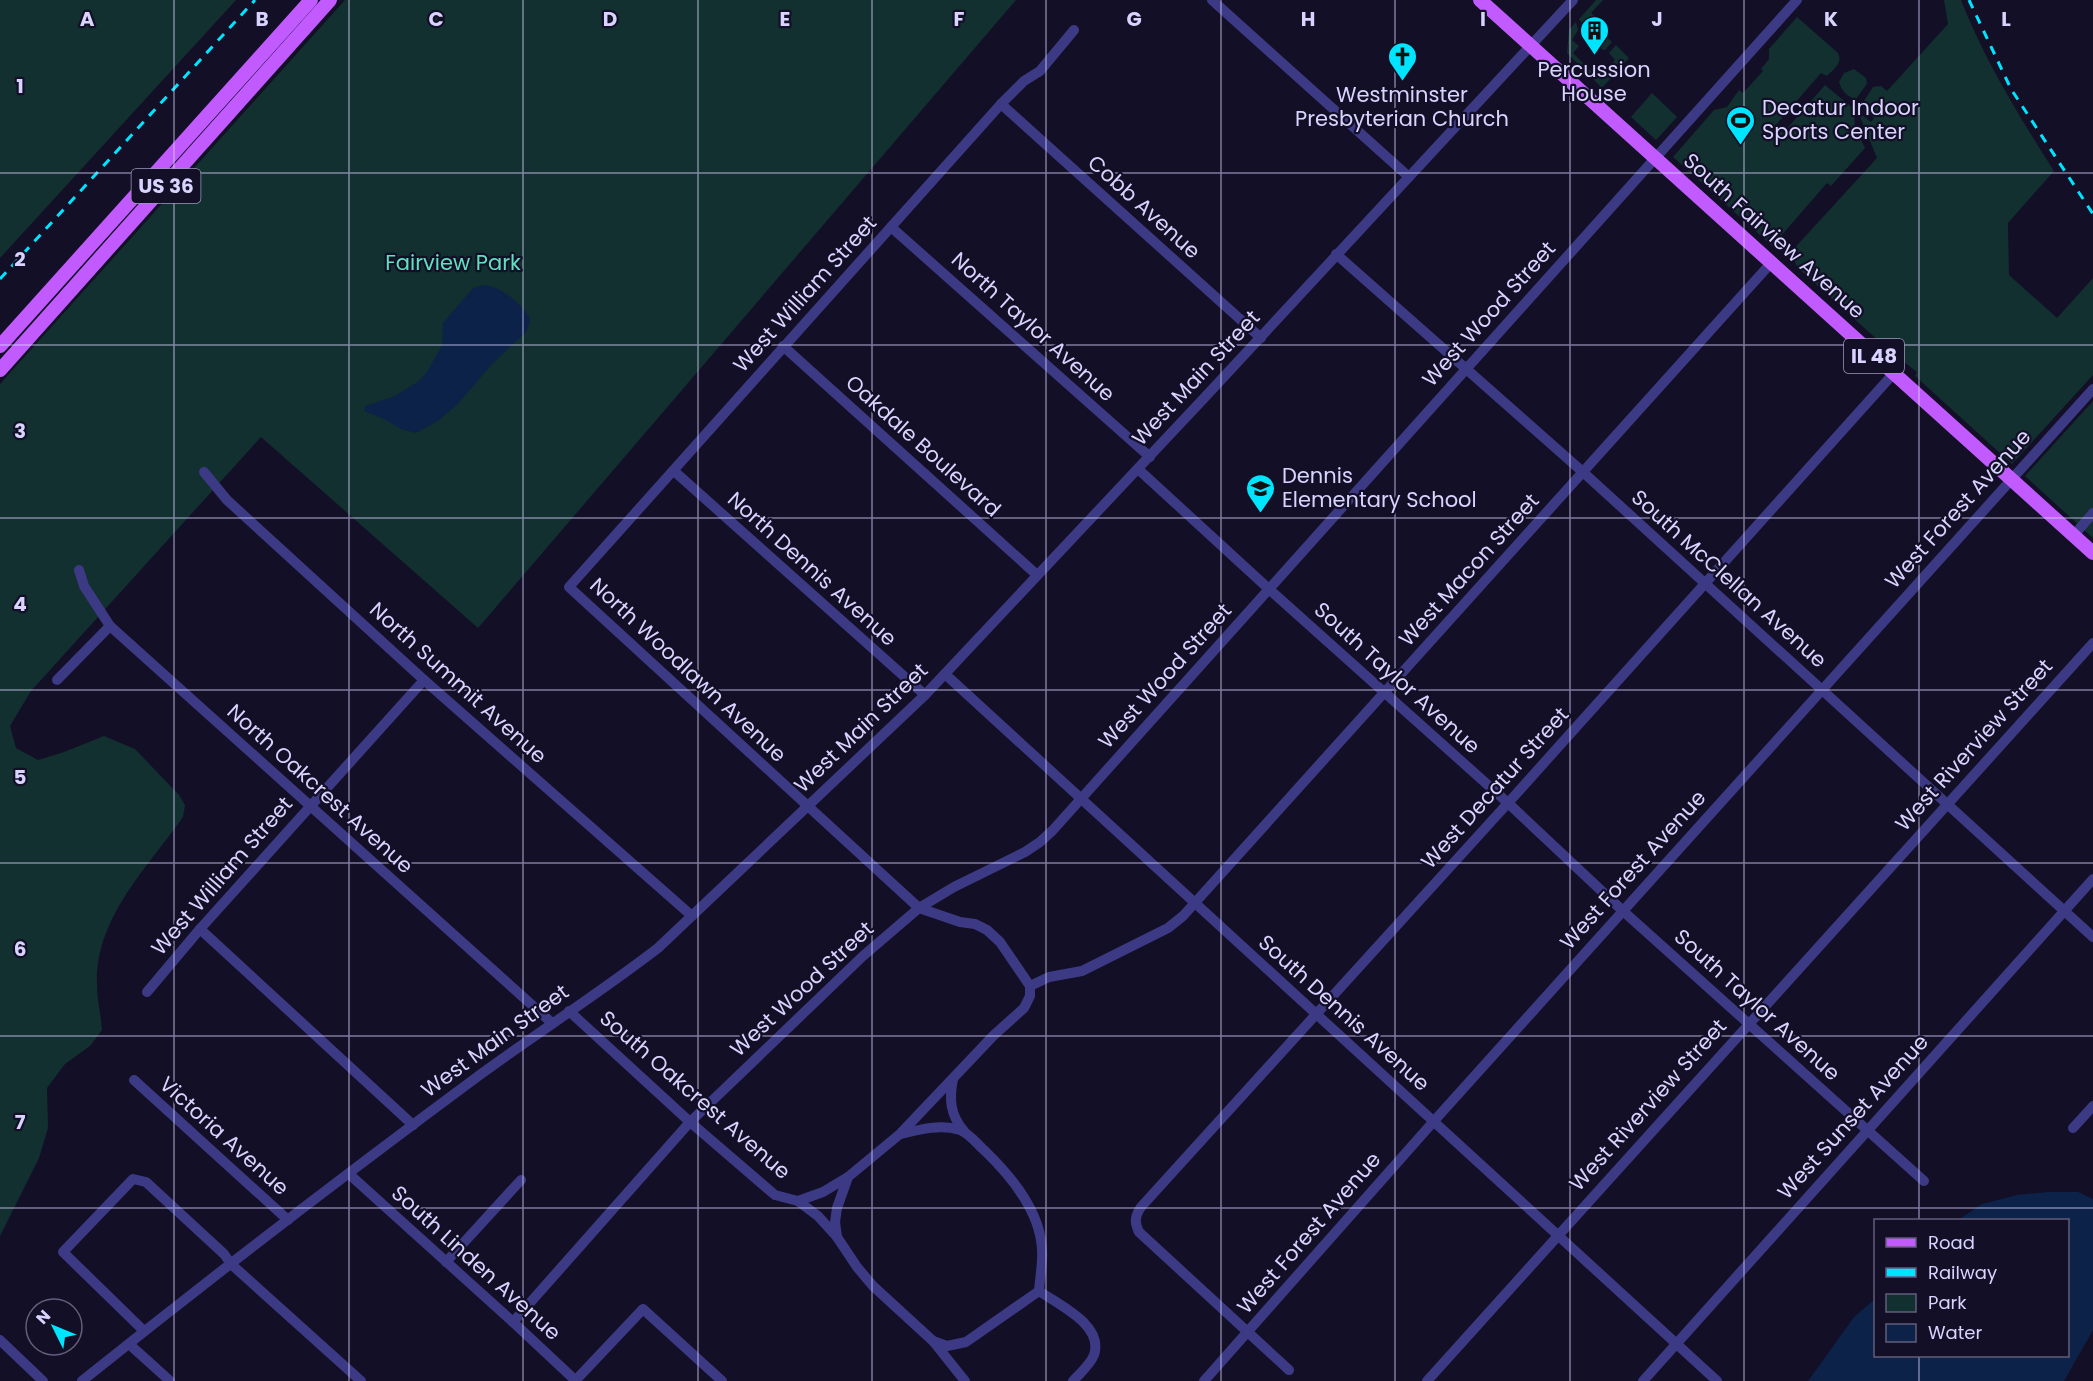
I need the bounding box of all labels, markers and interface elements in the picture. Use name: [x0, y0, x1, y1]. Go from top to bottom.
text: A: [80, 5, 95, 33]
text: B: [255, 5, 269, 33]
text: C: [428, 5, 444, 33]
text: D: [603, 5, 617, 33]
text: E: [780, 5, 790, 33]
text: F: [954, 5, 965, 33]
text: G: [1126, 5, 1142, 33]
text: H: [1301, 5, 1315, 33]
text: I: [1480, 5, 1486, 33]
text: J: [1651, 5, 1663, 33]
text: K: [1824, 5, 1838, 33]
text: L: [2001, 5, 2011, 33]
building icon: Percussion House: [1578, 15, 1610, 57]
church icon: Westminster Presbyterian Church: [1386, 40, 1418, 82]
place label: Percussion House: [1537, 55, 1651, 108]
text: 1: [16, 72, 24, 100]
place label: Westminster Presbyterian Church: [1295, 80, 1509, 133]
place label: Decatur Indoor Sports Center: [1762, 93, 1919, 146]
sports icon: Decatur Indoor Sports Center: [1725, 104, 1757, 146]
street label: South Fairview Avenue: [1677, 146, 1871, 325]
street label: Cobb Avenue: [1082, 148, 1207, 265]
road number: US 36: [132, 169, 201, 203]
street label: West William Street: [726, 209, 883, 378]
street label: West Wood Street: [1415, 235, 1562, 393]
text: 2: [14, 245, 26, 273]
street label: North Taylor Avenue: [945, 245, 1121, 408]
park label: Fairview Park: [385, 248, 521, 277]
street label: West Main Street: [1125, 304, 1266, 452]
road number: IL 48: [1844, 339, 1904, 373]
street label: Oakdale Boulevard: [839, 368, 1007, 523]
text: 3: [14, 417, 26, 445]
street label: West Forest Avenue: [1878, 423, 2037, 595]
place label: Dennis Elementary School: [1282, 461, 1477, 514]
school or university icon: Dennis Elementary School: [1245, 472, 1277, 514]
street label: South McClellan Avenue: [1625, 483, 1833, 674]
street label: North Dennis Avenue: [722, 485, 903, 652]
street label: West Macon Street: [1392, 487, 1545, 652]
street label: North Woodlawn Avenue: [584, 571, 793, 768]
text: 4: [13, 590, 27, 618]
street label: North Summit Avenue: [364, 595, 553, 770]
street label: South Taylor Avenue: [1308, 595, 1487, 760]
street label: West Wood Street: [1091, 597, 1238, 755]
street label: West Riverview Street: [1888, 652, 2059, 837]
street label: West Main Street: [787, 656, 934, 799]
street label: North Oakcrest Avenue: [221, 697, 420, 880]
street label: West Decatur Street: [1414, 700, 1575, 875]
text: 5: [14, 763, 27, 791]
street label: West Forest Avenue: [1553, 784, 1712, 956]
street label: West William Street: [144, 790, 299, 961]
street label: West Wood Street: [724, 914, 880, 1063]
street label: South Taylor Avenue: [1668, 922, 1847, 1087]
street label: South Dennis Avenue: [1252, 928, 1436, 1097]
text: 6: [14, 935, 26, 963]
street label: West Main Street: [415, 977, 574, 1104]
street label: South Oakcrest Avenue: [594, 1004, 797, 1186]
street label: West Riverview Street: [1562, 1012, 1733, 1197]
street label: West Sunset Avenue: [1771, 1028, 1935, 1206]
street label: Victoria Avenue: [153, 1070, 295, 1202]
text: 7: [15, 1108, 26, 1136]
street label: West Forest Avenue: [1230, 1146, 1387, 1320]
street label: South Linden Avenue: [385, 1179, 567, 1347]
legend: [1874, 1219, 2069, 1357]
text: Road: [1928, 1230, 1975, 1255]
text: Railway: [1928, 1260, 1997, 1285]
text: Park: [1928, 1290, 1967, 1315]
north arrow: [24, 1297, 84, 1357]
text: N: [31, 1305, 56, 1329]
text: Water: [1928, 1320, 1982, 1345]

